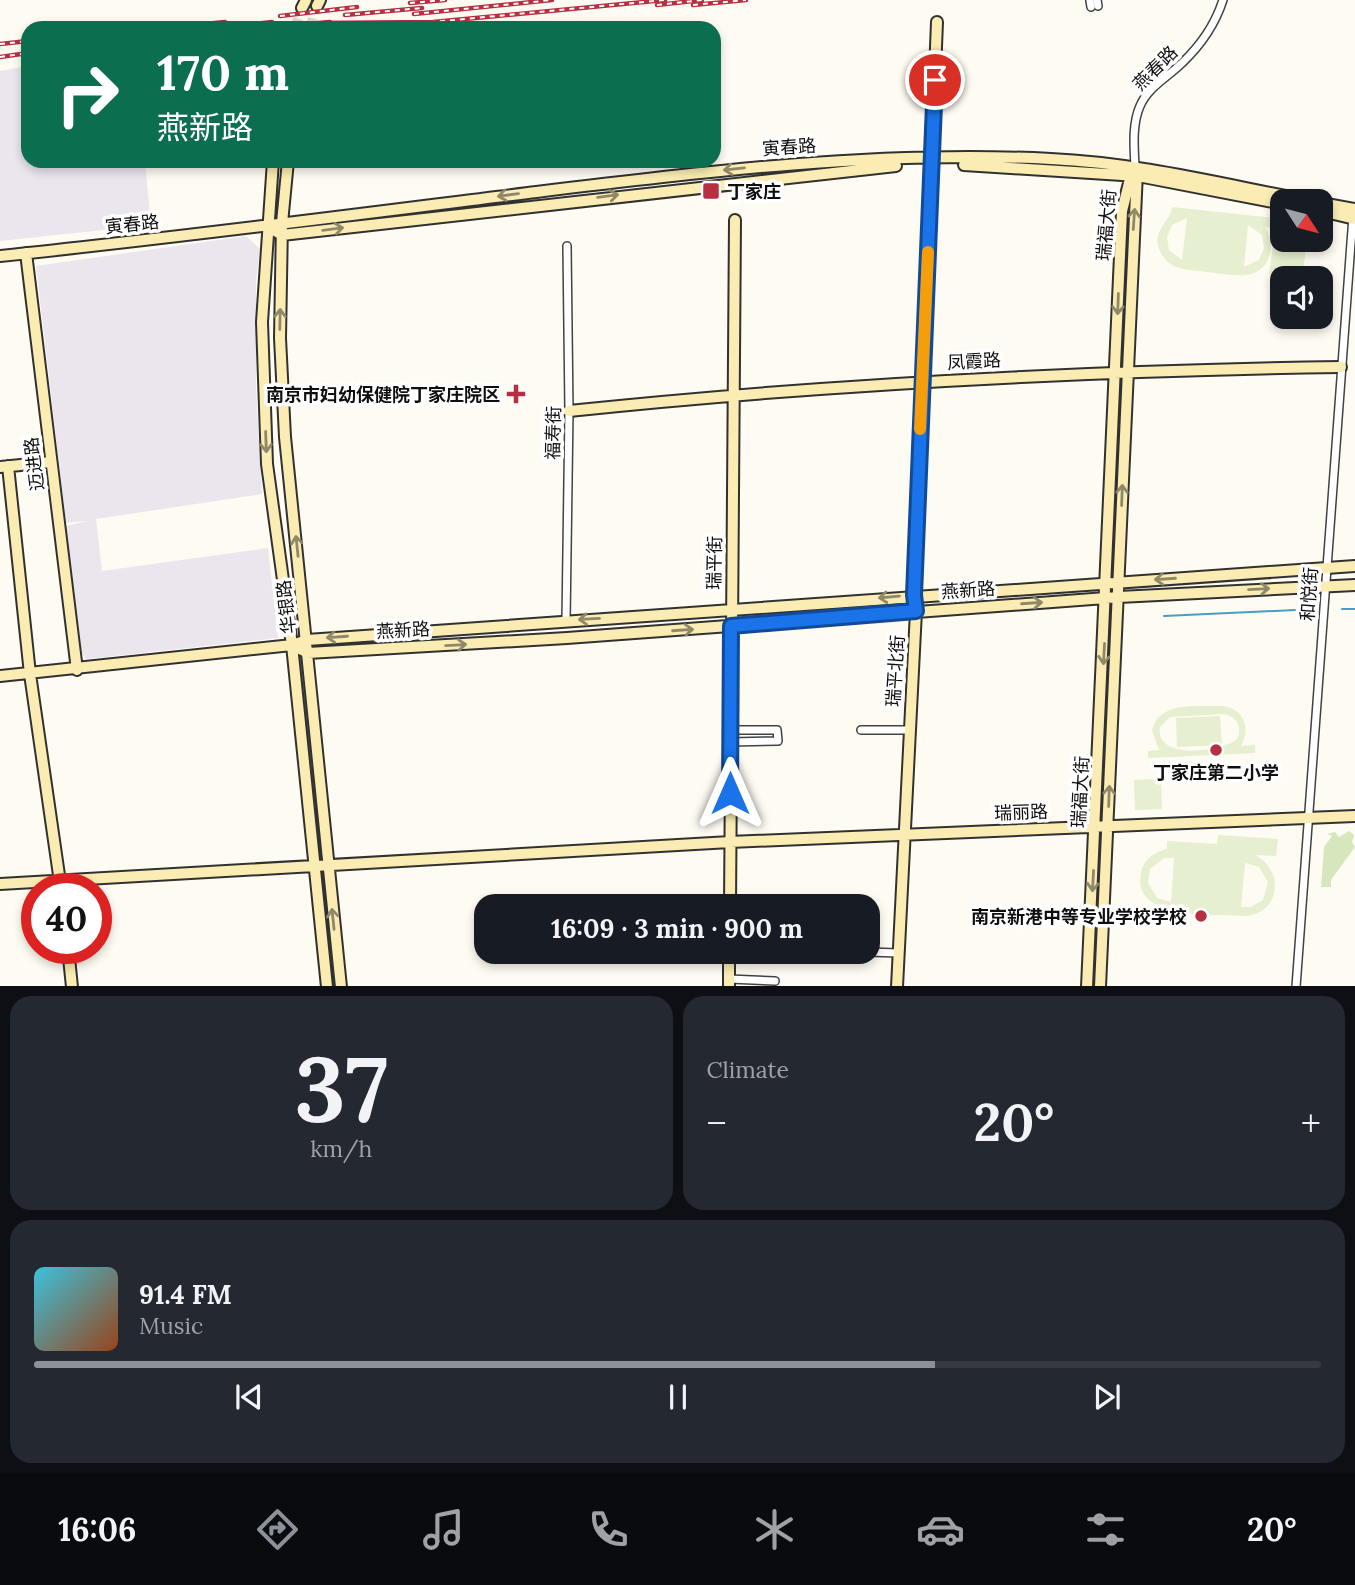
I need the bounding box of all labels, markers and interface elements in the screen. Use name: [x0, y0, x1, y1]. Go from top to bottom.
text: 170 m: [157, 41, 289, 103]
street label: 燕春路: [1128, 41, 1182, 95]
icon: right: [42, 49, 133, 140]
pin: [905, 50, 965, 110]
icon: arrive: [916, 61, 954, 99]
text: 燕新路: [157, 107, 253, 148]
street label: 寅春路: [761, 134, 817, 160]
one-way arrow: [723, 163, 746, 176]
place label: 丁家庄: [727, 180, 781, 203]
marker: 丁家庄: [701, 181, 721, 201]
street label: 瑞福大街: [1091, 188, 1121, 262]
one-way arrow: [497, 189, 520, 202]
north arrow: [1270, 189, 1334, 252]
map controls: [1270, 189, 1333, 329]
one-way arrow: [596, 190, 619, 203]
one-way arrow: [1128, 208, 1141, 231]
street label: 寅春路: [104, 210, 160, 238]
one-way arrow: [322, 222, 344, 235]
button: sound: [1270, 266, 1333, 329]
one-way arrow: [1111, 293, 1124, 316]
one-way arrow: [273, 308, 287, 331]
street label: 凤霞路: [946, 348, 1002, 374]
place label: 南京市妇幼保健院丁家庄院区: [266, 383, 500, 406]
marker: 南京市妇幼保健院丁家庄院区: [506, 384, 526, 404]
street label: 福寿街: [541, 406, 565, 460]
one-way arrow: [259, 430, 273, 453]
street label: 迈进路: [19, 436, 49, 492]
one-way arrow: [1116, 484, 1129, 507]
one-way arrow: [290, 535, 303, 558]
street label: 瑞平街: [702, 536, 726, 590]
street label: 和悦街: [1296, 566, 1322, 622]
one-way arrow: [1154, 573, 1176, 586]
street label: 燕新路: [940, 577, 996, 603]
street label: 华银路: [272, 579, 300, 635]
one-way arrow: [1248, 582, 1270, 595]
one-way arrow: [878, 591, 901, 604]
one-way arrow: [1021, 596, 1043, 609]
one-way arrow: [577, 613, 600, 626]
street label: 燕新路: [375, 617, 431, 643]
one-way arrow: [672, 623, 694, 636]
one-way arrow: [327, 631, 349, 644]
street label: 瑞平北街: [881, 634, 909, 708]
one-way arrow: [445, 638, 468, 651]
one-way arrow: [1097, 642, 1110, 665]
marker: 丁家庄第二小学: [1208, 742, 1224, 758]
street label: 瑞福大街: [1067, 755, 1093, 829]
position arrow: [693, 756, 767, 830]
place label: 丁家庄第二小学: [1153, 761, 1279, 784]
one-way arrow: [1103, 785, 1116, 808]
street label: 瑞丽路: [994, 800, 1048, 824]
one-way arrow: [1086, 870, 1099, 892]
speed limit sign: 40: [21, 873, 112, 964]
place label: 南京新港中等专业学校学校: [971, 905, 1187, 928]
one-way arrow: [327, 908, 340, 930]
marker: 南京新港中等专业学校学校: [1193, 908, 1209, 924]
text: 16:09 · 3 min · 900 m: [551, 912, 803, 945]
text: 37: [294, 1030, 388, 1147]
text: Climate: [707, 1055, 789, 1084]
text: 20°: [973, 1089, 1054, 1155]
text: −: [707, 1099, 727, 1147]
text: +: [1301, 1099, 1321, 1147]
text: km/h: [310, 1134, 372, 1163]
text: 91.4 FM: [139, 1278, 232, 1311]
text: Music: [139, 1311, 203, 1340]
icon: previous: [230, 1378, 268, 1416]
icon: pause: [659, 1378, 697, 1416]
icon: next: [1088, 1378, 1126, 1416]
icon: directions: [253, 1505, 302, 1554]
icon: music: [419, 1505, 468, 1554]
icon: phone: [584, 1505, 633, 1554]
icon: climate: [750, 1505, 799, 1554]
icon: car: [916, 1505, 965, 1554]
icon: filters: [1081, 1505, 1130, 1554]
text: 16:06: [58, 1509, 136, 1550]
text: 20°: [1247, 1509, 1297, 1550]

